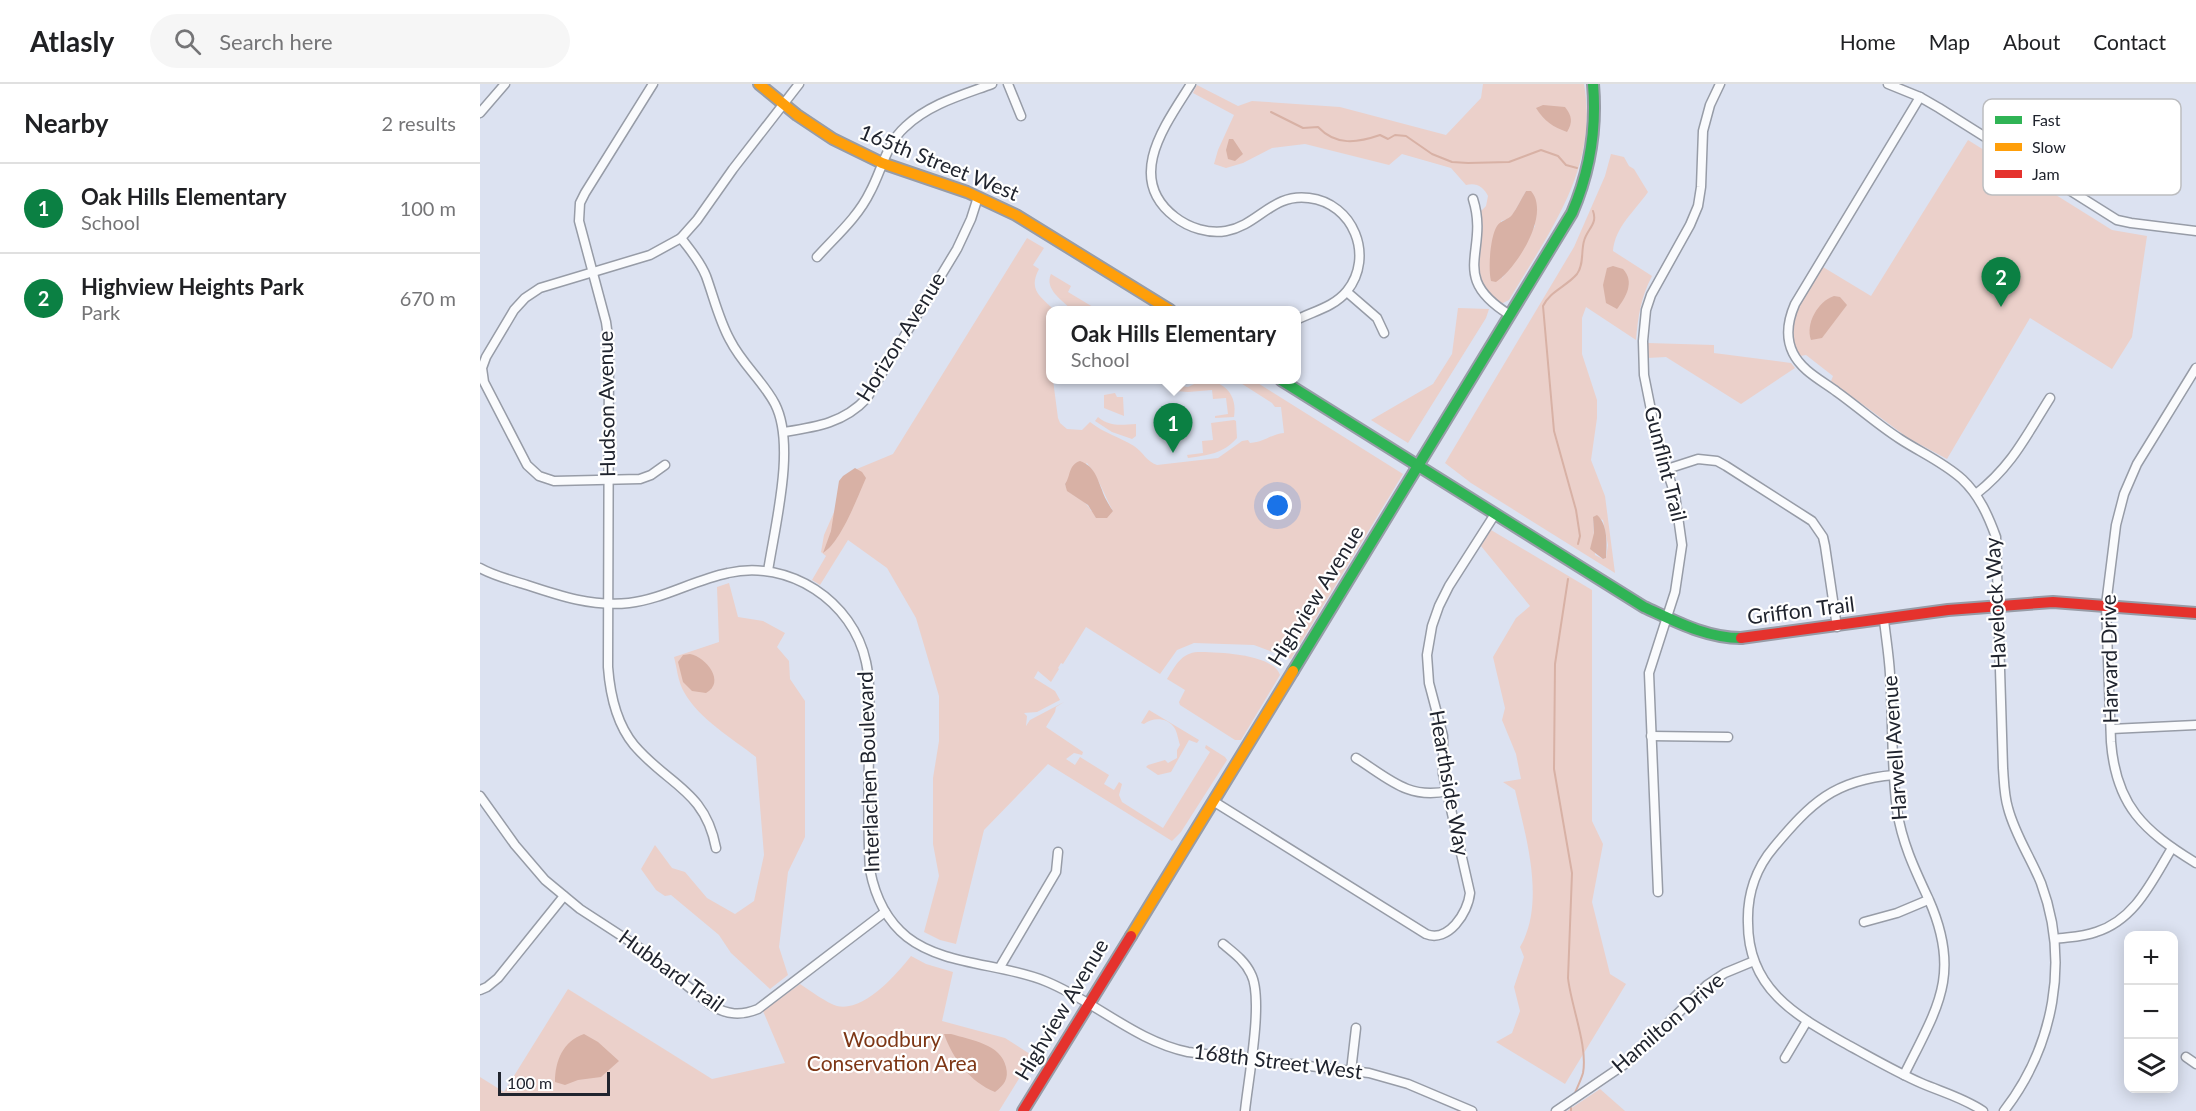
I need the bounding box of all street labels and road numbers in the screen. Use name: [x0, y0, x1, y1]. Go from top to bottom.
street label: 165th Street West: [856, 118, 1023, 205]
street label: Horizon Avenue: [850, 267, 949, 405]
street label: Hudson Avenue: [592, 331, 619, 477]
street label: Gunflint Trail: [1640, 404, 1693, 524]
street label: Highview Avenue: [1262, 521, 1368, 670]
street label: Havelock Way: [1979, 536, 2010, 670]
street label: Griffon Trail: [1746, 591, 1856, 628]
street label: Harvard Drive: [2095, 594, 2122, 724]
street label: Interlachen Boulevard: [851, 671, 884, 873]
street label: Harwell Avenue: [1876, 675, 1911, 821]
street label: Hearthside Way: [1425, 708, 1476, 858]
street label: Hubbard Trail: [615, 923, 729, 1016]
street label: Highview Avenue: [1009, 934, 1113, 1084]
street label: Hamilton Drive: [1606, 967, 1728, 1077]
street label: 168th Street West: [1192, 1038, 1364, 1083]

